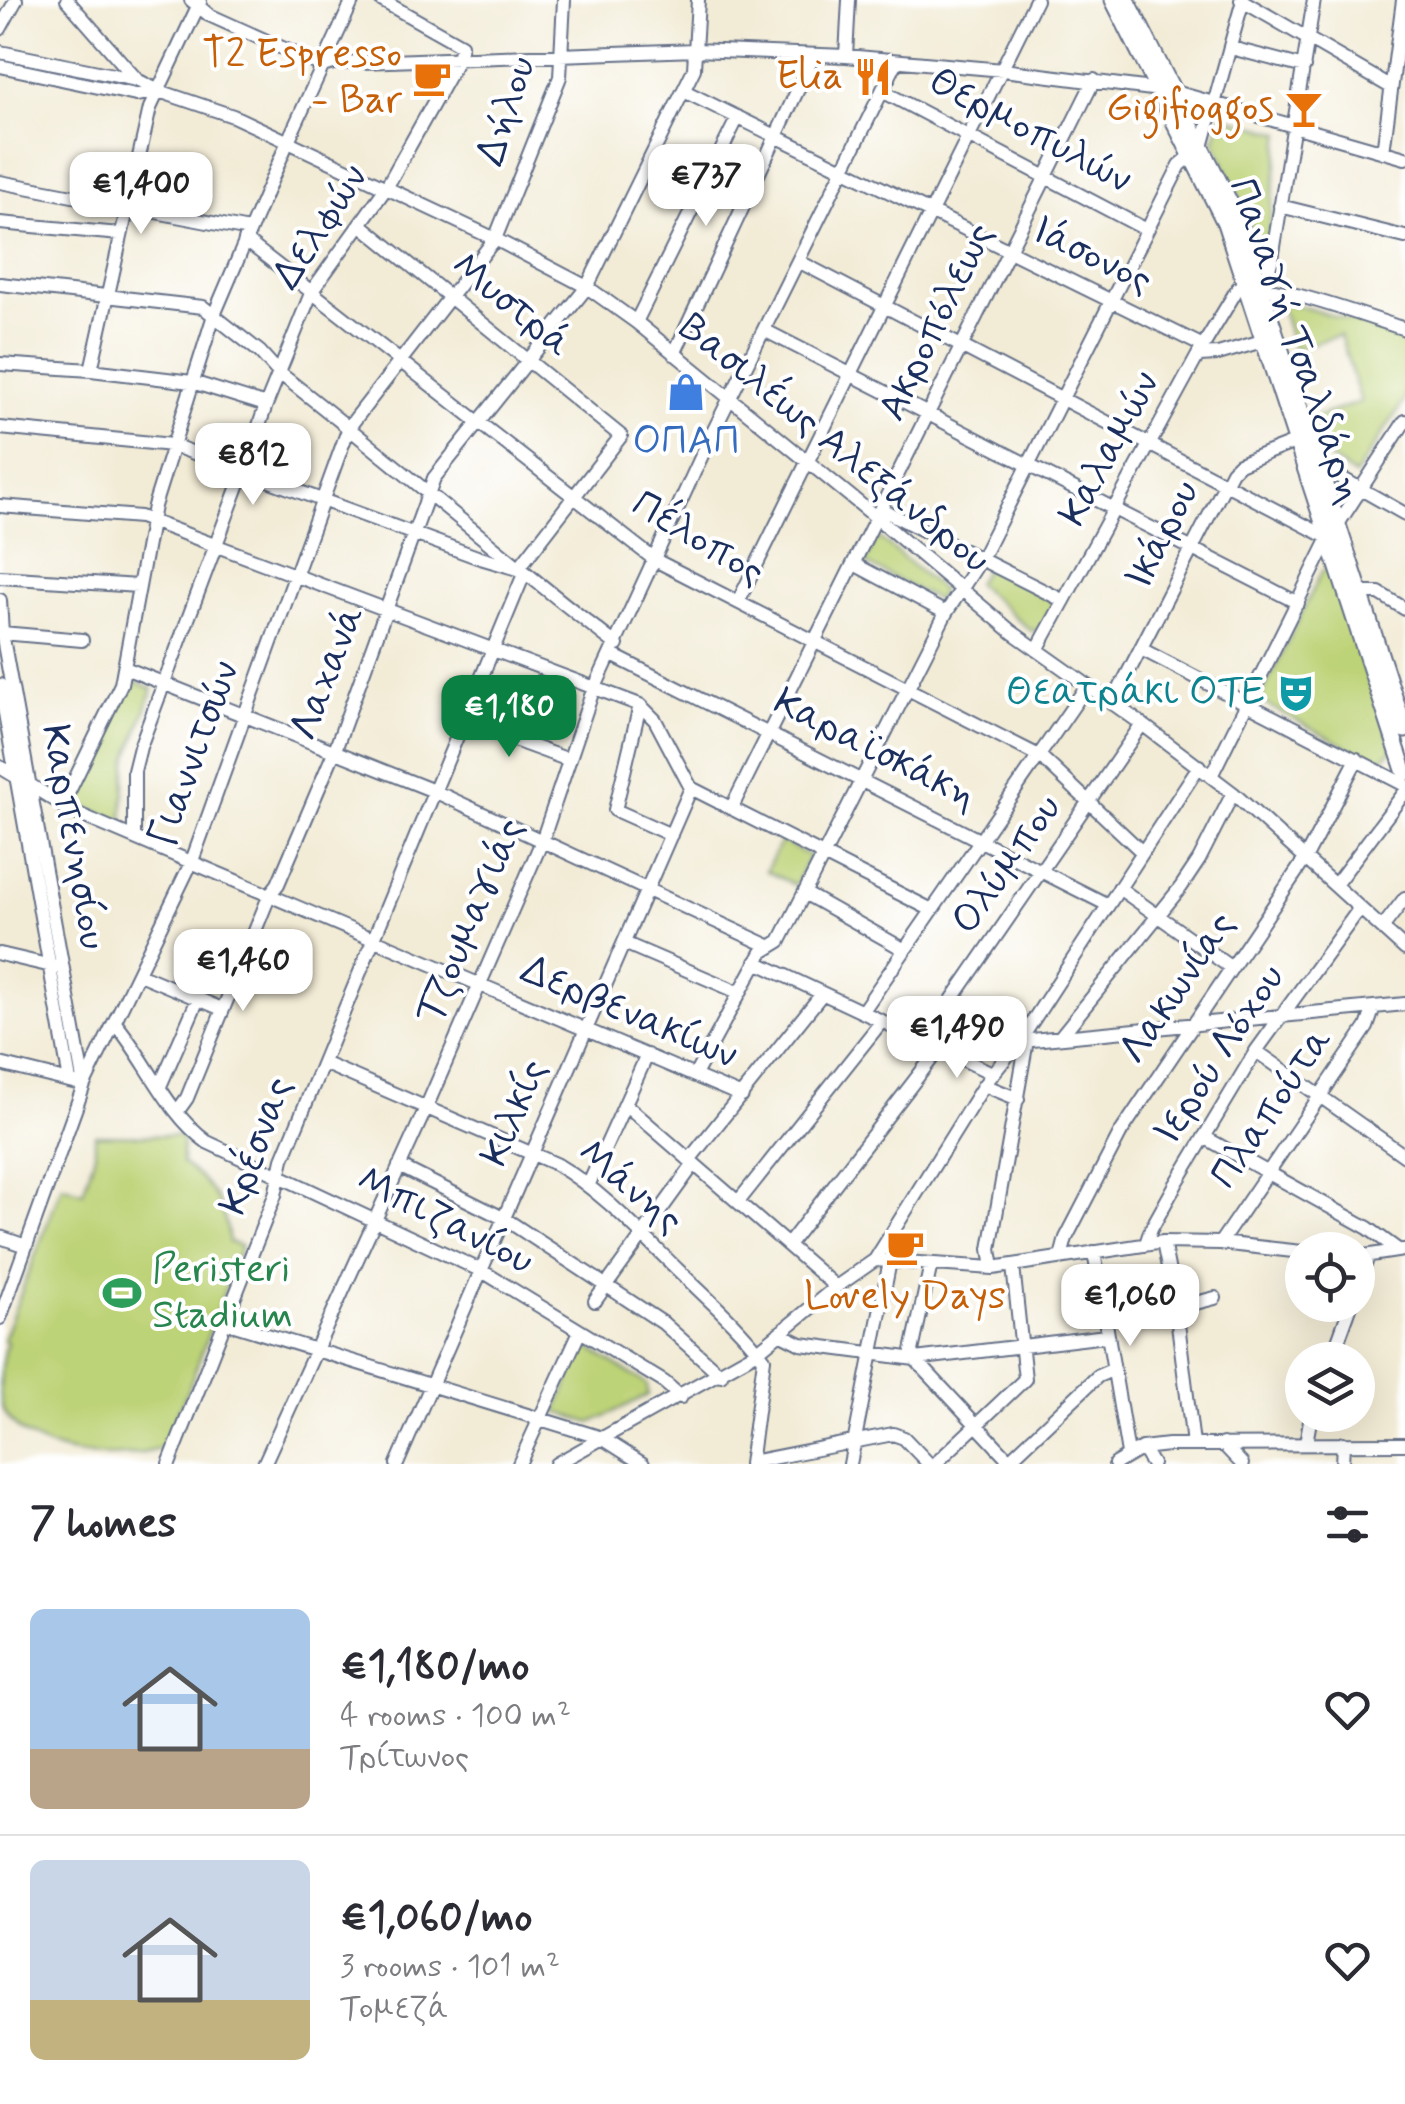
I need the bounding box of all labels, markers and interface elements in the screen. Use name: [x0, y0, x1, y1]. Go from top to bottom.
place label: T2 Espresso - Bar: [202, 29, 402, 127]
street label: Δήλου: [465, 50, 549, 172]
place label: Elia: [776, 51, 843, 103]
restaurant icon: Elia: [852, 56, 894, 98]
street label: Θερμοπυλών: [919, 56, 1141, 206]
cafe icon: T2 Espresso - Bar: [411, 57, 453, 99]
place label: Gigifioggos: [1106, 83, 1274, 139]
bar icon: Gigifioggos: [1283, 88, 1325, 130]
pin: €737: [647, 144, 765, 229]
pin: €1,400: [60, 152, 222, 237]
street label: Δελφών: [261, 155, 381, 299]
text: €737: [670, 155, 742, 197]
text: €1,400: [92, 163, 190, 205]
street label: Παναγή Τσαλδάρη: [1215, 172, 1375, 510]
street label: Ιάσονος: [1023, 205, 1161, 307]
street label: Ακροπόλεως: [867, 215, 1007, 429]
street label: Μυστρά: [440, 241, 582, 369]
street label: Βασιλέως Αλεξάνδρου: [667, 301, 1001, 586]
street label: Καλαμών: [1047, 362, 1173, 536]
shop icon: ΟΠΑΠ: [665, 371, 707, 413]
place label: ΟΠΑΠ: [632, 416, 740, 468]
pin: €812: [194, 423, 312, 508]
text: €812: [217, 434, 289, 476]
street label: Ικάρου: [1114, 472, 1212, 598]
street label: Πέλοπος: [622, 478, 774, 599]
street label: Λαχανά: [279, 598, 377, 748]
street label: Γιαννιτσών: [137, 654, 253, 854]
place label: Θεατράκι ΟΤΕ: [1005, 667, 1266, 719]
theatre icon: Θεατράκι ΟΤΕ: [1275, 672, 1317, 714]
pin: €1,180: [428, 675, 590, 760]
street label: Καραϊσκάκη: [764, 676, 986, 824]
text: €1,180: [463, 686, 555, 728]
street label: Καρπενησίου: [28, 720, 118, 954]
street label: Ολύμπου: [940, 785, 1074, 945]
street label: Τζουμαγιάς: [404, 810, 538, 1032]
street label: Λακωνίας: [1108, 902, 1248, 1074]
pin: €1,460: [162, 929, 324, 1014]
text: €1,460: [196, 940, 290, 982]
street label: Δερβενακίων: [513, 944, 745, 1082]
street label: Ιερού Λόχου: [1142, 955, 1298, 1155]
pin: €1,490: [876, 996, 1038, 1081]
text: €1,490: [909, 1007, 1005, 1049]
street label: Πλαπούτα: [1199, 1017, 1345, 1199]
street label: Κιλκίς: [469, 1052, 561, 1174]
street label: Κρέσνας: [207, 1070, 306, 1222]
street label: Μάνης: [566, 1128, 694, 1246]
street label: Μπιζανίου: [348, 1154, 542, 1288]
cafe icon: Lovely Days: [884, 1226, 926, 1268]
map controls: [1285, 1232, 1375, 1432]
button: locate: [1285, 1232, 1375, 1322]
place label: Peristeri Stadium: [152, 1244, 293, 1342]
pin: €1,060: [1049, 1264, 1211, 1349]
place label: Lovely Days: [804, 1271, 1006, 1323]
sports icon: Peristeri Stadium: [101, 1272, 143, 1314]
text: €1,060: [1083, 1275, 1177, 1317]
button: layers: [1285, 1342, 1375, 1432]
text: 7 homes: [30, 1497, 177, 1552]
icon: filters: [1320, 1497, 1375, 1552]
text: €1,180/mo: [340, 1640, 529, 1695]
icon: home: [110, 1649, 230, 1769]
icon: heart: [1320, 1682, 1375, 1737]
text: 4 rooms · 100 m²: [340, 1695, 571, 1737]
text: Τρίτωνος: [340, 1737, 469, 1779]
text: €1,060/mo: [340, 1891, 532, 1946]
icon: home: [110, 1900, 230, 2020]
icon: heart: [1320, 1933, 1375, 1988]
text: 3 rooms · 101 m²: [340, 1946, 560, 1988]
text: Τομεζά: [340, 1988, 448, 2030]

